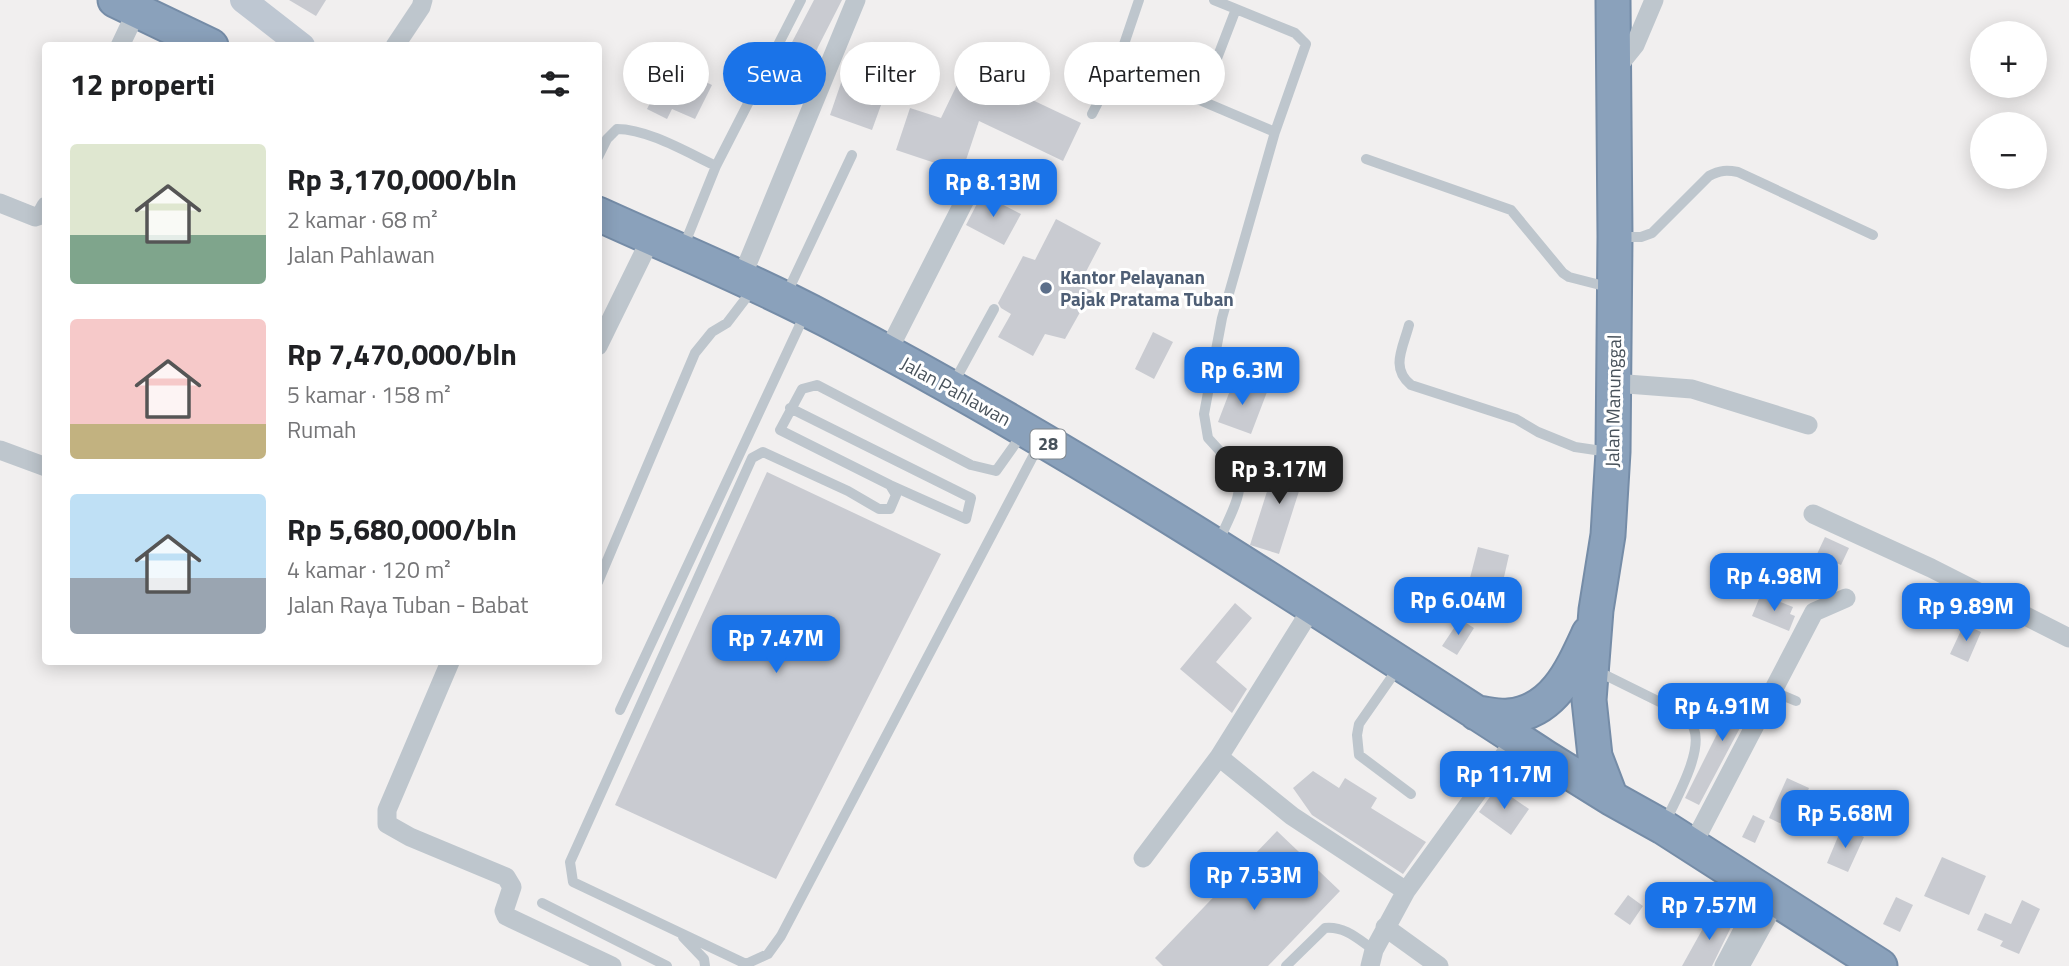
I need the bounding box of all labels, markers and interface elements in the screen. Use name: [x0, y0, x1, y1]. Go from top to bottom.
map controls: [1970, 21, 2047, 189]
button: +: [1970, 21, 2047, 98]
chip: Beli: [623, 42, 709, 105]
chip: Sewa: [723, 42, 826, 105]
chip: Filter: [840, 42, 940, 105]
chip: Baru: [954, 42, 1050, 105]
chip: Apartemen: [1064, 42, 1225, 105]
text: 12 properti: [70, 61, 215, 107]
icon: filters: [536, 65, 574, 103]
button: −: [1970, 112, 2047, 189]
text: Rp 3,170,000/bln: [287, 156, 517, 202]
pin: Rp 8.13M: [921, 160, 1065, 219]
text: Rp 8.13M: [945, 164, 1041, 199]
icon: home: [126, 172, 210, 256]
text: 2 kamar · 68 m²: [287, 202, 438, 237]
text: Jalan Pahlawan: [287, 237, 435, 272]
place label: Kantor Pelayanan Pajak Pratama Tuban: [1060, 262, 1234, 313]
marker: Kantor Pelayanan Pajak Pratama Tuban: [1038, 280, 1054, 296]
text: Rp 7,470,000/bln: [287, 331, 517, 377]
street label: Jalan Manunggal: [1597, 334, 1628, 468]
icon: home: [126, 347, 210, 431]
street label: Jalan Pahlawan: [896, 348, 1017, 433]
pin: Rp 6.3M: [1177, 348, 1307, 407]
text: Rp 6.3M: [1200, 352, 1284, 387]
text: 5 kamar · 158 m²: [287, 377, 451, 412]
text: Rumah: [287, 412, 356, 447]
road number: 28: [1030, 430, 1066, 458]
pin: Rp 3.17M: [1207, 447, 1351, 506]
text: Rp 3.17M: [1231, 451, 1327, 486]
text: Rp 5,680,000/bln: [287, 506, 517, 552]
icon: home: [126, 522, 210, 606]
text: 4 kamar · 120 m²: [287, 552, 451, 587]
pin: Rp 4.98M: [1702, 554, 1846, 613]
text: Rp 4.98M: [1726, 558, 1822, 593]
pin: Rp 6.04M: [1386, 578, 1530, 637]
text: Rp 6.04M: [1410, 582, 1506, 617]
pin: Rp 9.89M: [1894, 584, 2038, 643]
text: Jalan Raya Tuban - Babat: [287, 587, 528, 622]
text: Rp 9.89M: [1918, 588, 2014, 623]
pin: Rp 7.47M: [704, 616, 848, 675]
text: Rp 7.47M: [728, 620, 824, 655]
pin: Rp 4.91M: [1650, 684, 1794, 743]
text: Rp 4.91M: [1674, 688, 1770, 723]
pin: Rp 11.7M: [1432, 752, 1576, 811]
text: Rp 11.7M: [1456, 756, 1552, 791]
pin: Rp 5.68M: [1773, 790, 1917, 850]
text: Rp 5.68M: [1797, 795, 1893, 830]
pin: Rp 7.53M: [1182, 852, 1326, 912]
text: Rp 7.53M: [1206, 857, 1302, 892]
pin: Rp 7.57M: [1637, 883, 1781, 942]
text: Rp 7.57M: [1661, 887, 1757, 922]

